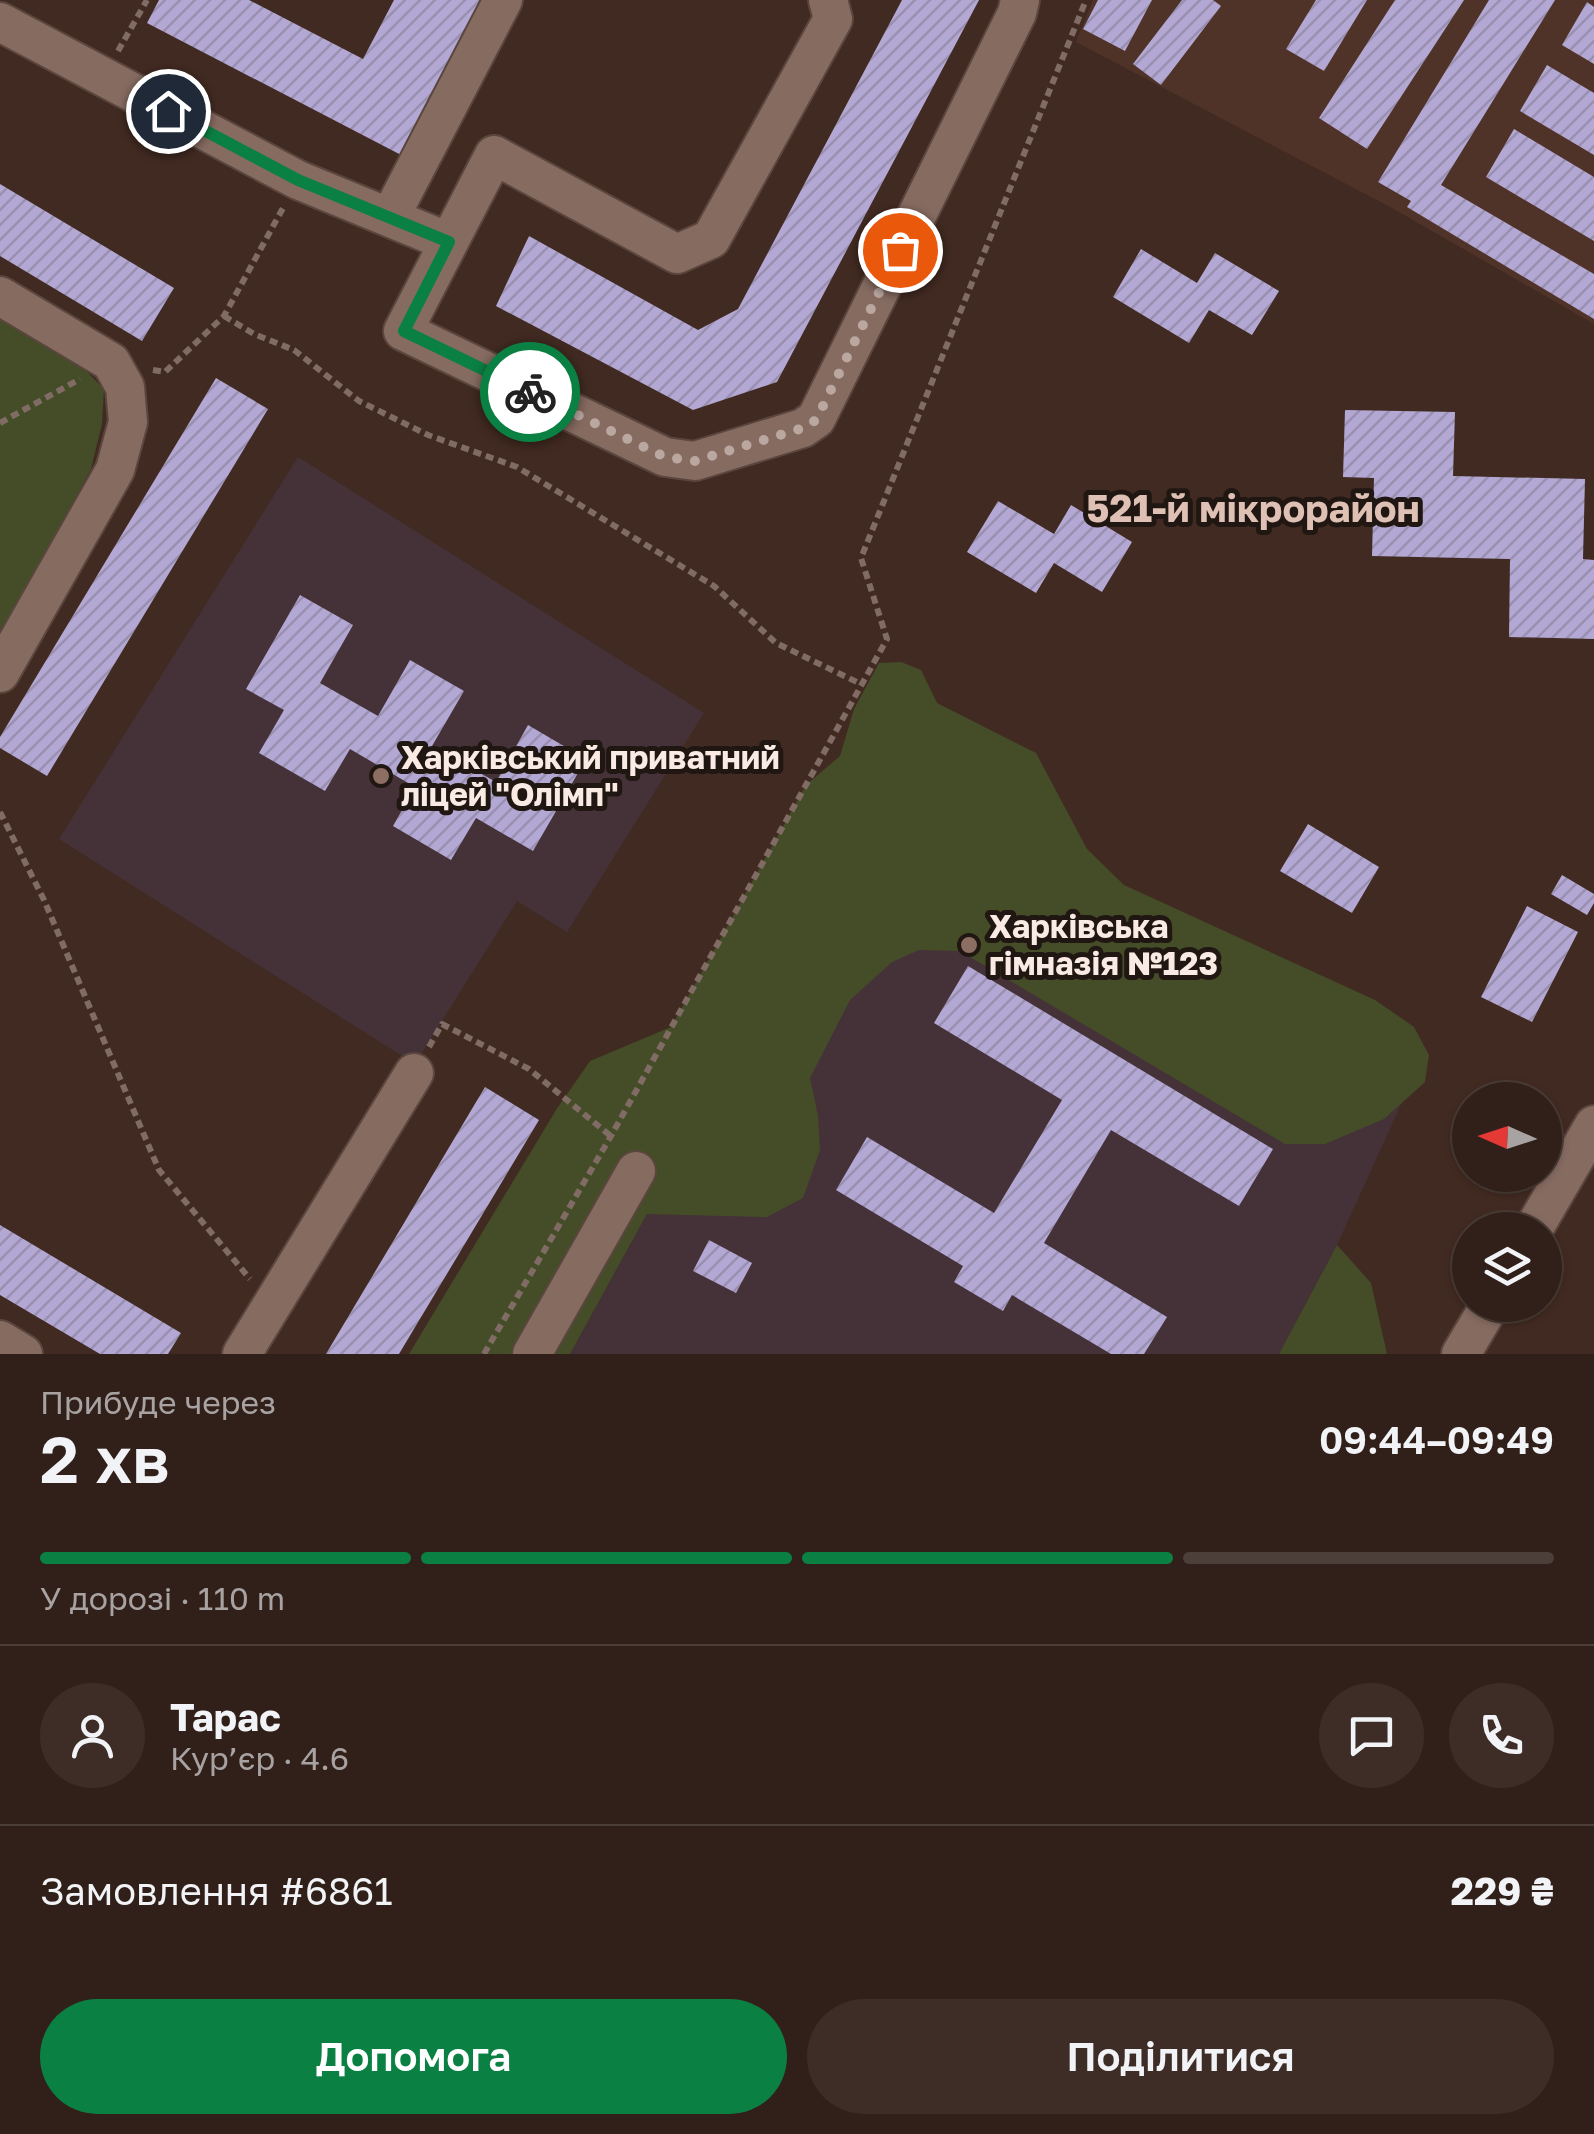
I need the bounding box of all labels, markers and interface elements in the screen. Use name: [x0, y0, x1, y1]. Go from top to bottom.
pin: [126, 69, 211, 154]
icon: home: [141, 84, 196, 139]
pin: [858, 208, 943, 293]
icon: bag: [873, 223, 928, 278]
courier: [480, 342, 580, 442]
icon: bike: [503, 365, 558, 420]
district label: 521-й мікрорайон: [1086, 485, 1420, 530]
place label: Харківський приватний ліцей "Олімп": [401, 738, 780, 813]
marker: Харківський приватний ліцей "Олімп": [370, 765, 392, 787]
place label: Харківська гімназія №123: [989, 907, 1218, 982]
marker: Харківська гімназія №123: [958, 934, 980, 956]
north arrow: [1452, 1082, 1562, 1192]
map controls: [1452, 1082, 1562, 1322]
button: layers: [1452, 1212, 1562, 1322]
text: Прибуде через: [40, 1383, 276, 1421]
text: 09:44–09:49: [1319, 1417, 1554, 1462]
text: 2 хв: [40, 1419, 170, 1497]
text: У дорозі · 110 m: [40, 1579, 285, 1617]
button: person: [40, 1683, 145, 1788]
button: chat: [1319, 1683, 1424, 1788]
button: phone: [1449, 1683, 1554, 1788]
text: Тарас: [170, 1694, 281, 1739]
text: Кур’єр · 4.6: [170, 1739, 349, 1777]
text: Замовлення #6861: [40, 1868, 393, 1913]
text: 229 ₴: [1451, 1868, 1554, 1913]
button: Допомога: [40, 1999, 787, 2114]
button: Поділитися: [807, 1999, 1554, 2114]

